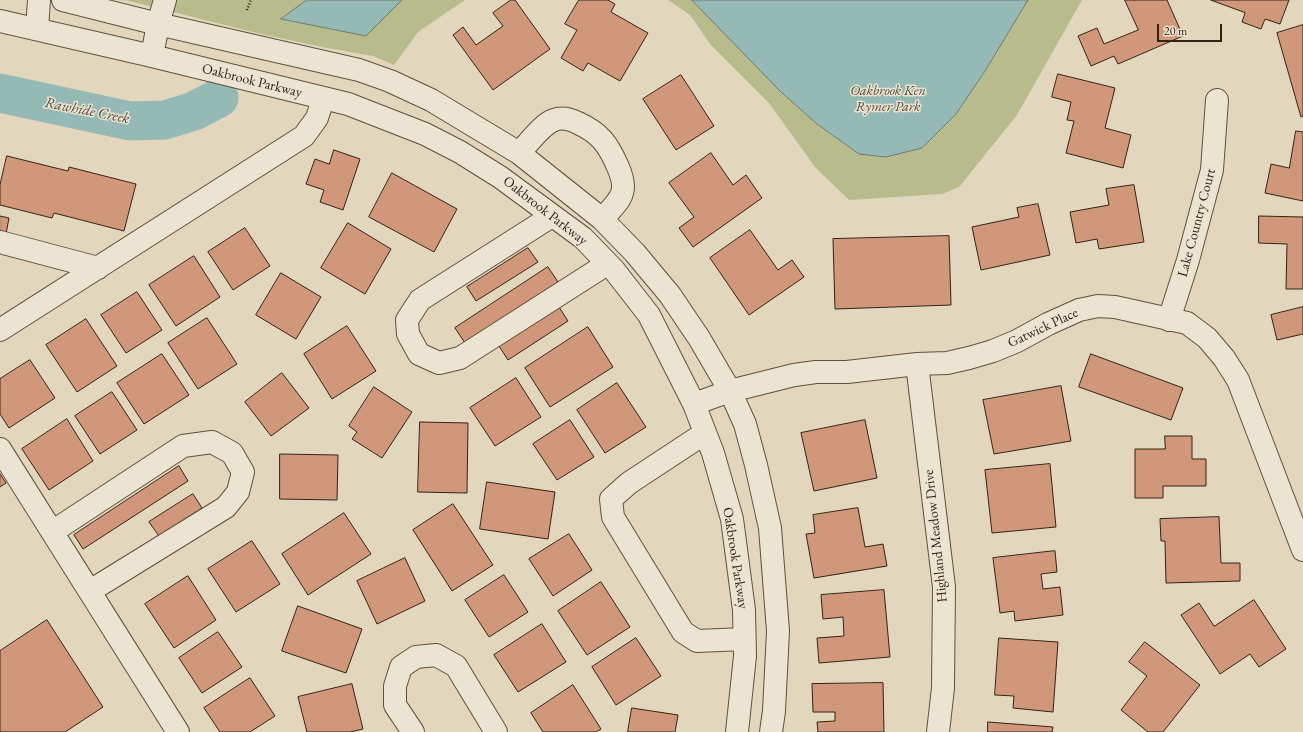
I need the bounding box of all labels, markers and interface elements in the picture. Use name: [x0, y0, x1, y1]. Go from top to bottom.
scale bar: [1159, 16, 1224, 42]
text: 20 m: [1164, 23, 1187, 39]
street label: Oakbrook Parkway: [200, 60, 304, 102]
park label: Oakbrook Ken Rymer Park: [850, 83, 926, 116]
water label: Rawhide Creek: [43, 94, 131, 128]
street label: Lake Country Court: [1174, 167, 1220, 279]
street label: Oakbrook Parkway: [499, 173, 591, 249]
street label: Gatwick Place: [1005, 304, 1081, 352]
street label: Highland Meadow Drive: [921, 469, 951, 603]
street label: Oakbrook Parkway: [719, 506, 751, 610]

